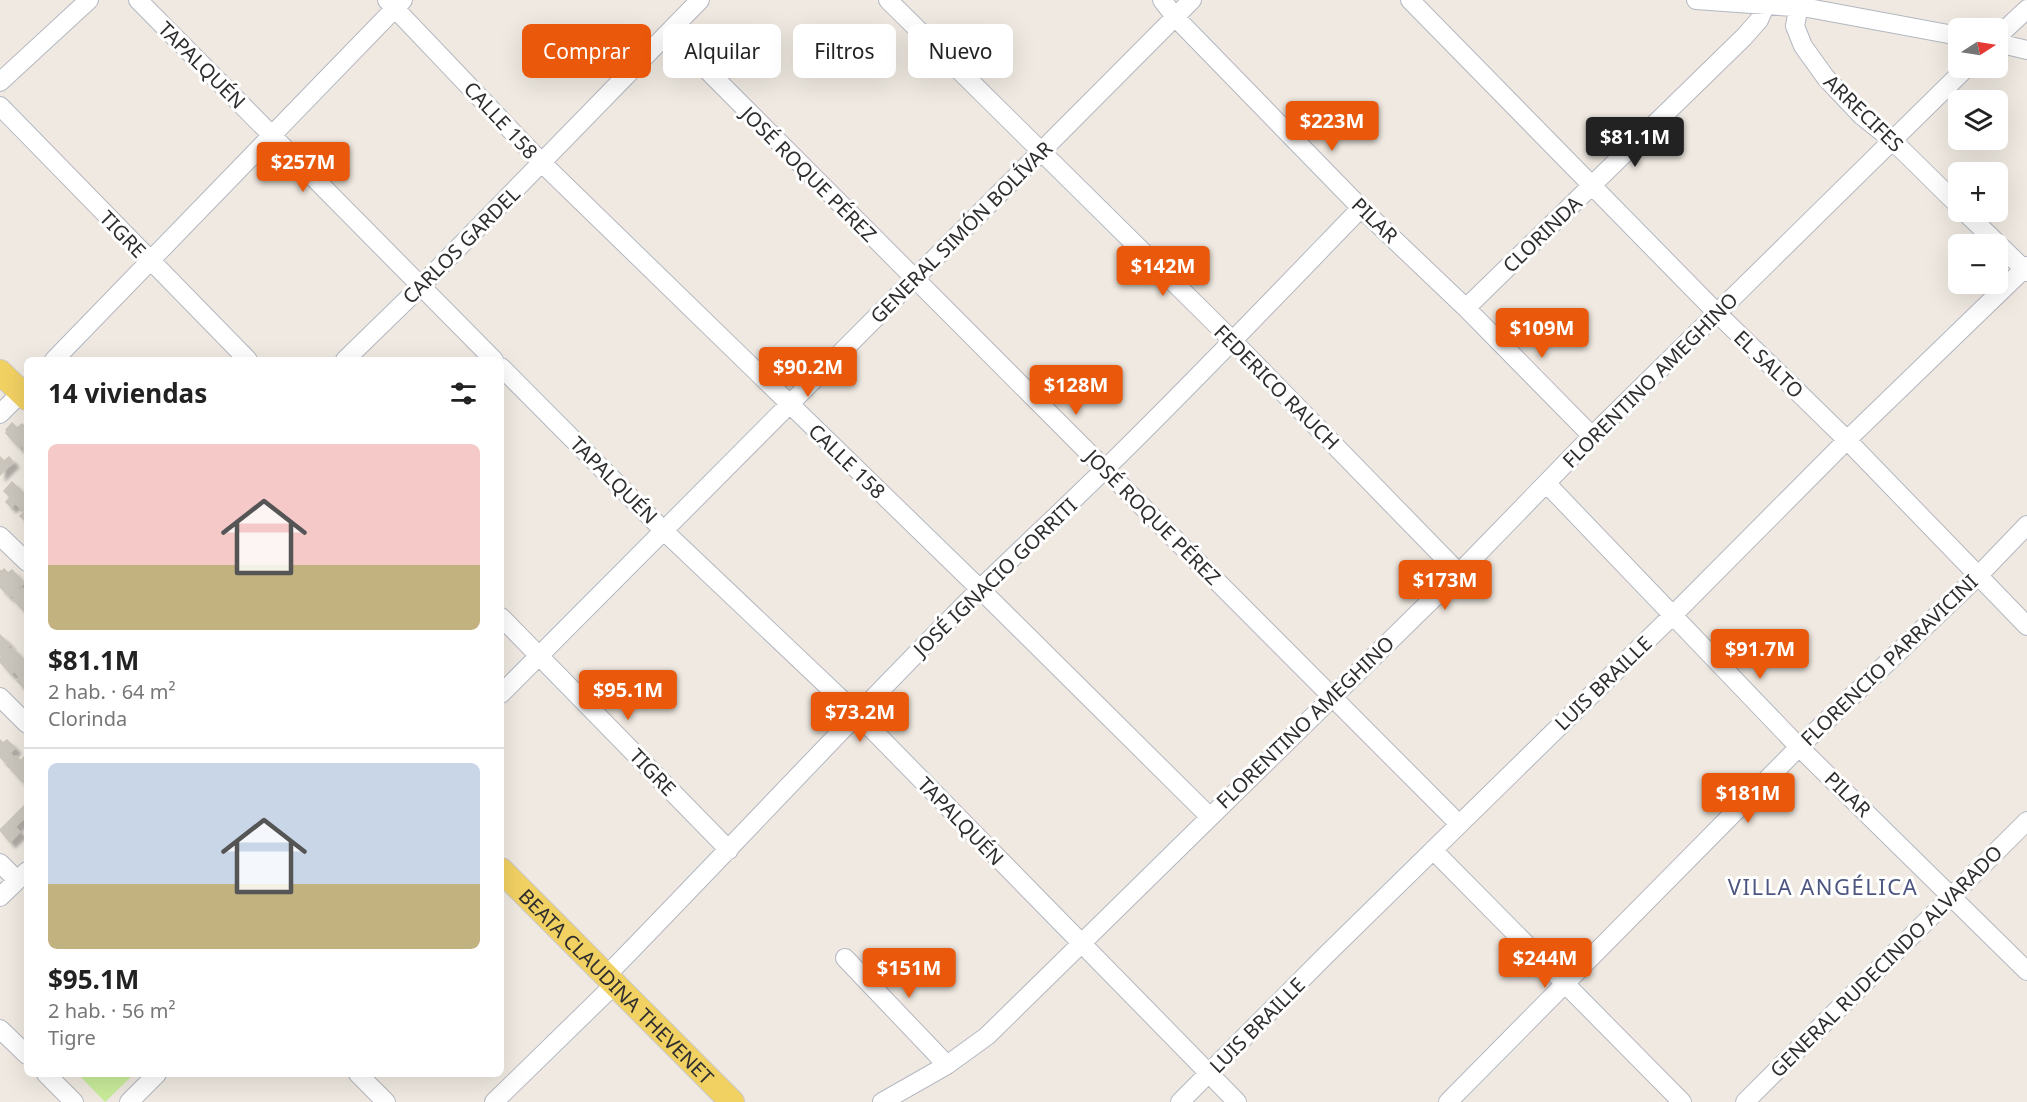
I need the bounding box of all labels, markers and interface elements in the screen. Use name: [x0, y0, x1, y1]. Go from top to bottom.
street label: TAPALQUÉN: [152, 15, 252, 115]
north arrow: [1948, 18, 2008, 78]
map controls: [1948, 18, 2008, 294]
chip: Comprar: [522, 24, 651, 78]
chip: Alquilar: [663, 24, 781, 78]
chip: Filtros: [793, 24, 896, 78]
chip: Nuevo: [908, 24, 1013, 78]
street label: ARRECIFES: [1818, 68, 1910, 158]
street label: CALLE 158: [458, 75, 544, 165]
button: layers: [1948, 90, 2008, 150]
street label: JOSÉ ROQUE PÉREZ: [734, 99, 883, 248]
pin: $223M: [1290, 101, 1374, 152]
text: $223M: [1300, 107, 1364, 134]
pin: $81.1M: [1586, 117, 1684, 168]
text: $81.1M: [1600, 123, 1670, 150]
street label: GENERAL SIMÓN BOLÍVAR: [864, 135, 1058, 329]
pin: $257M: [261, 142, 345, 193]
text: $257M: [271, 148, 335, 175]
button: +: [1948, 162, 2008, 222]
street label: CARLOS GARDEL: [396, 180, 526, 310]
street label: CLORINDA: [1497, 189, 1587, 278]
street label: PILAR: [1346, 191, 1404, 249]
street label: TIGRE: [94, 204, 152, 264]
button: −: [1948, 234, 2008, 294]
pin: $142M: [1121, 246, 1205, 297]
text: $142M: [1131, 252, 1195, 279]
street label: FLORENTINO AMEGHINO: [1556, 286, 1744, 474]
pin: $109M: [1500, 308, 1584, 359]
text: $109M: [1510, 314, 1574, 341]
street label: FEDERICO RAUCH: [1208, 318, 1346, 456]
street label: EL SALTO: [1728, 324, 1810, 404]
pin: $90.2M: [759, 347, 857, 398]
text: $90.2M: [773, 353, 843, 380]
pin: $128M: [1034, 365, 1118, 416]
text: $128M: [1044, 371, 1108, 398]
text: 14 viviendas: [48, 375, 207, 411]
icon: filters: [447, 377, 480, 410]
street label: CALLE 158: [803, 418, 891, 504]
street label: TAPALQUÉN: [564, 430, 664, 530]
street label: JOSÉ ROQUE PÉREZ: [1078, 442, 1227, 591]
icon: home: [210, 483, 318, 591]
street label: JOSÉ IGNACIO GORRITI: [906, 492, 1083, 664]
pin: $173M: [1403, 560, 1487, 611]
text: $173M: [1413, 566, 1477, 593]
street label: FLORENCIO PARRAVICINI: [1795, 568, 1983, 752]
pin: $91.7M: [1711, 629, 1809, 680]
street label: FLORENTINO AMEGHINO: [1210, 630, 1400, 814]
street label: LUIS BRAILLE: [1549, 630, 1657, 736]
text: $91.7M: [1725, 635, 1795, 662]
text: $81.1M: [48, 642, 139, 678]
pin: $95.1M: [579, 670, 677, 721]
text: $95.1M: [593, 676, 663, 703]
text: 2 hab. · 64 m²: [48, 678, 175, 705]
pin: $73.2M: [811, 692, 909, 743]
text: $73.2M: [825, 698, 895, 725]
text: Clorinda: [48, 705, 127, 732]
street label: TIGRE: [624, 742, 682, 802]
street label: PILAR: [1819, 765, 1877, 823]
street label: TAPALQUÉN: [912, 771, 1010, 871]
pin: $181M: [1706, 773, 1790, 824]
text: $181M: [1716, 779, 1780, 806]
icon: home: [210, 802, 318, 910]
street label: GENERAL RUDECINDO ALVARADO: [1764, 839, 2008, 1083]
district label: VILLA ANGÉLICA: [1728, 871, 1918, 901]
street label: BEATA CLAUDINA THEVENET: [513, 882, 720, 1090]
pin: $244M: [1503, 938, 1587, 989]
text: $244M: [1513, 944, 1577, 971]
pin: $151M: [867, 948, 951, 999]
text: $151M: [877, 954, 941, 981]
text: $95.1M: [48, 961, 139, 997]
street label: LUIS BRAILLE: [1203, 971, 1311, 1079]
text: 2 hab. · 56 m²: [48, 997, 175, 1024]
text: Tigre: [48, 1024, 96, 1051]

